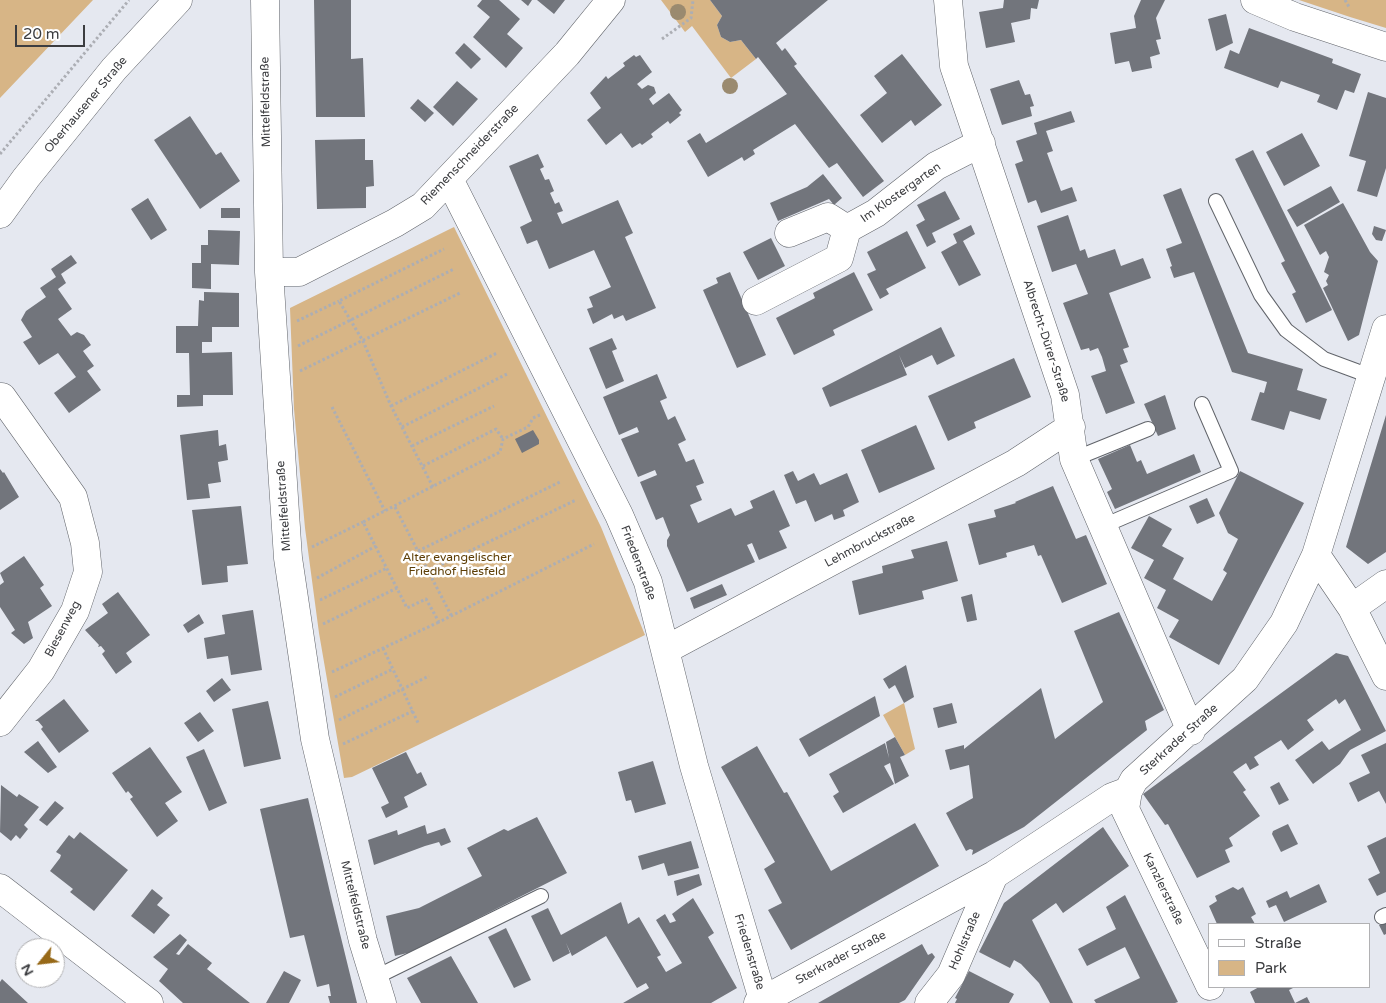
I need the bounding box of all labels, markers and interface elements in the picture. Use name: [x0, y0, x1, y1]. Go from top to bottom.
scale bar: [18, 15, 88, 47]
text: 20 m: [23, 25, 60, 43]
street label: Oberhausener Straße: [41, 54, 131, 156]
street label: Mittelfeldstraße: [258, 57, 274, 147]
street label: Riemenschneiderstraße: [418, 102, 522, 208]
street label: Im Klostergarten: [858, 160, 944, 226]
street label: Albrecht-Dürer-Straße: [1019, 278, 1073, 404]
street label: Mittelfeldstraße: [274, 460, 294, 552]
street label: Lehmbruckstraße: [822, 511, 918, 571]
street label: Friedenstraße: [617, 524, 659, 602]
park label: Alter evangelischer Friedhof Hiesfeld: [402, 551, 512, 579]
street label: Biesenweg: [42, 598, 84, 660]
street label: Sterkrader Straße: [1137, 701, 1221, 779]
street label: Kanzlerstraße: [1139, 851, 1187, 927]
street label: Mittelfeldstraße: [337, 859, 373, 951]
street label: Hohlstraße: [946, 910, 984, 972]
street label: Friedenstraße: [731, 912, 767, 992]
legend: [1208, 923, 1371, 988]
street label: Sterkrader Straße: [793, 928, 889, 988]
text: Straße: [1255, 934, 1301, 952]
north arrow: [15, 938, 65, 988]
text: Park: [1255, 959, 1287, 977]
text: N: [17, 961, 37, 979]

